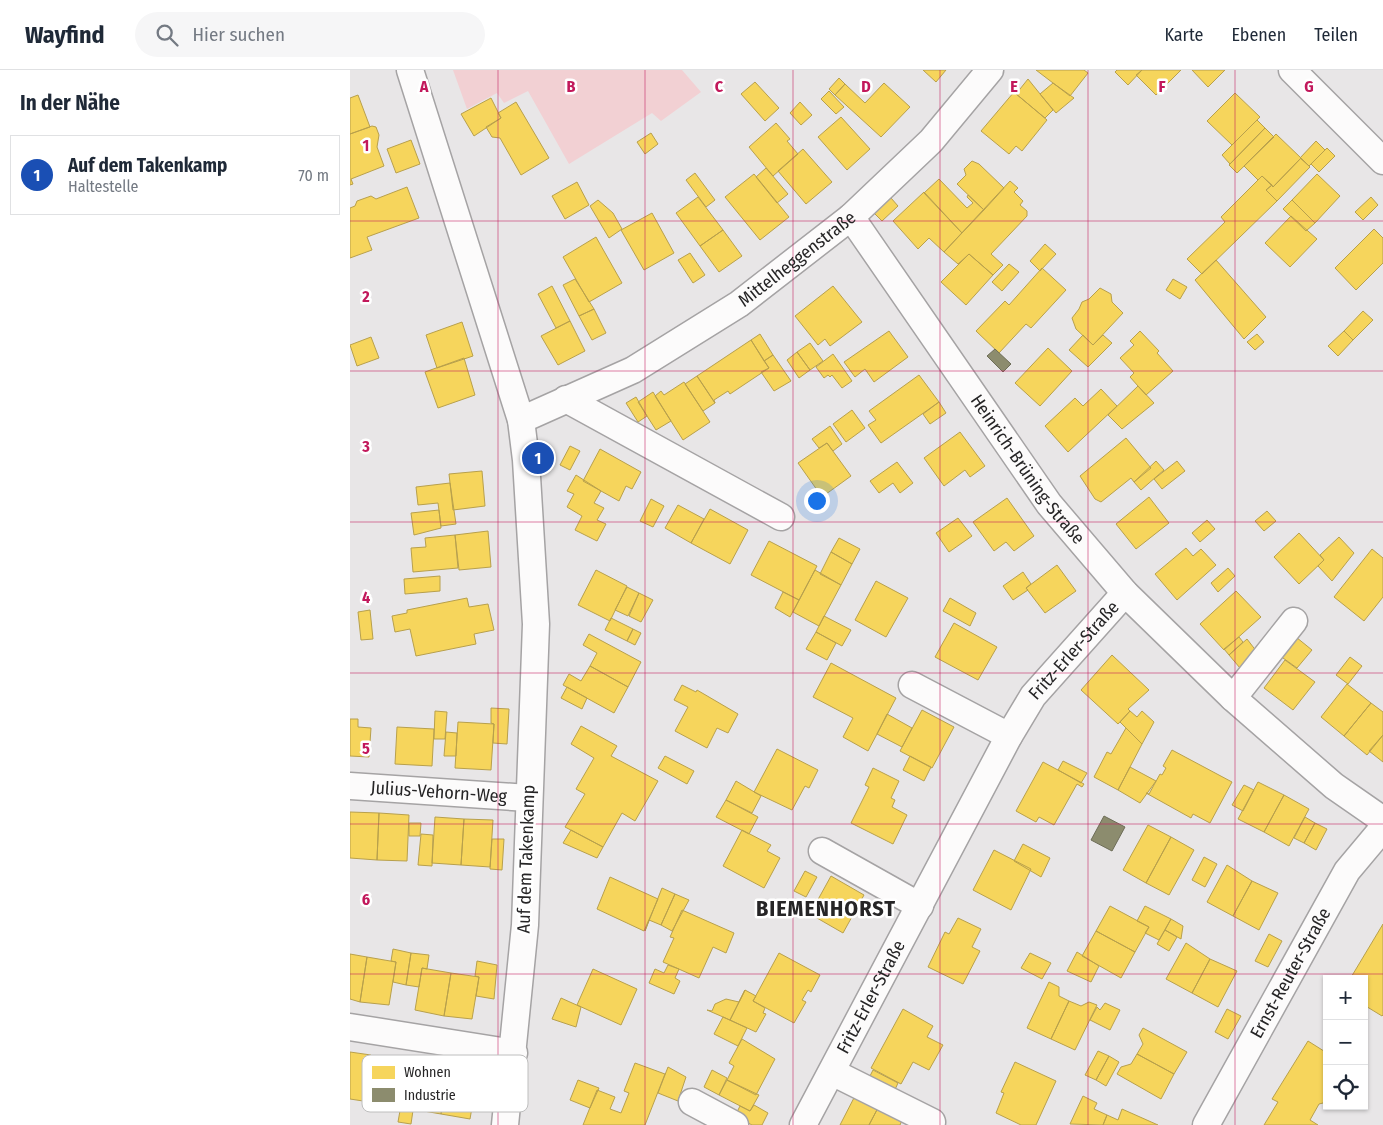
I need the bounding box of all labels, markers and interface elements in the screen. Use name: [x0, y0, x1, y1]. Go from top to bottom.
search box: [135, 12, 485, 57]
text: Wayfind: [25, 21, 105, 49]
icon: search: [153, 21, 181, 49]
text: Hier suchen: [193, 23, 285, 46]
text: Karte: [1164, 24, 1203, 46]
text: Ebenen: [1231, 24, 1286, 46]
text: Teilen: [1314, 24, 1358, 46]
text: A: [419, 77, 429, 96]
text: B: [567, 77, 576, 96]
text: C: [715, 77, 724, 96]
text: D: [861, 77, 871, 96]
text: E: [1010, 77, 1018, 96]
text: F: [1158, 77, 1166, 96]
text: G: [1304, 77, 1314, 96]
text: In der Nähe: [20, 90, 120, 116]
text: 1: [363, 136, 369, 155]
text: Auf dem Takenkamp: [68, 154, 227, 177]
text: 1: [34, 166, 40, 185]
text: 70 m: [298, 166, 329, 185]
text: Haltestelle: [68, 177, 139, 196]
street label: Mittelheggenstraße: [734, 206, 860, 311]
text: 2: [361, 287, 370, 306]
street label: Heinrich-Brüning-Straße: [966, 390, 1089, 549]
text: 3: [361, 437, 370, 456]
pin: 1: [522, 439, 554, 477]
your location: [804, 488, 830, 514]
text: 4: [362, 588, 370, 607]
street label: Fritz-Erler-Straße: [1024, 596, 1124, 704]
text: 5: [362, 739, 370, 758]
street label: Julius-Vehorn-Weg: [370, 776, 508, 808]
street label: Auf dem Takenkamp: [512, 784, 540, 934]
text: 6: [362, 890, 370, 909]
district label: BIEMENHORST: [756, 895, 896, 922]
street label: Ernst-Reuter-Straße: [1246, 904, 1335, 1042]
street label: Fritz-Erler-Straße: [832, 936, 910, 1057]
map controls: [1323, 975, 1368, 1110]
button: +: [1323, 975, 1368, 1020]
button: −: [1323, 1020, 1368, 1065]
legend: [362, 1055, 528, 1112]
text: Wohnen: [404, 1064, 451, 1081]
button: locate: [1323, 1065, 1368, 1110]
text: Industrie: [404, 1087, 456, 1104]

